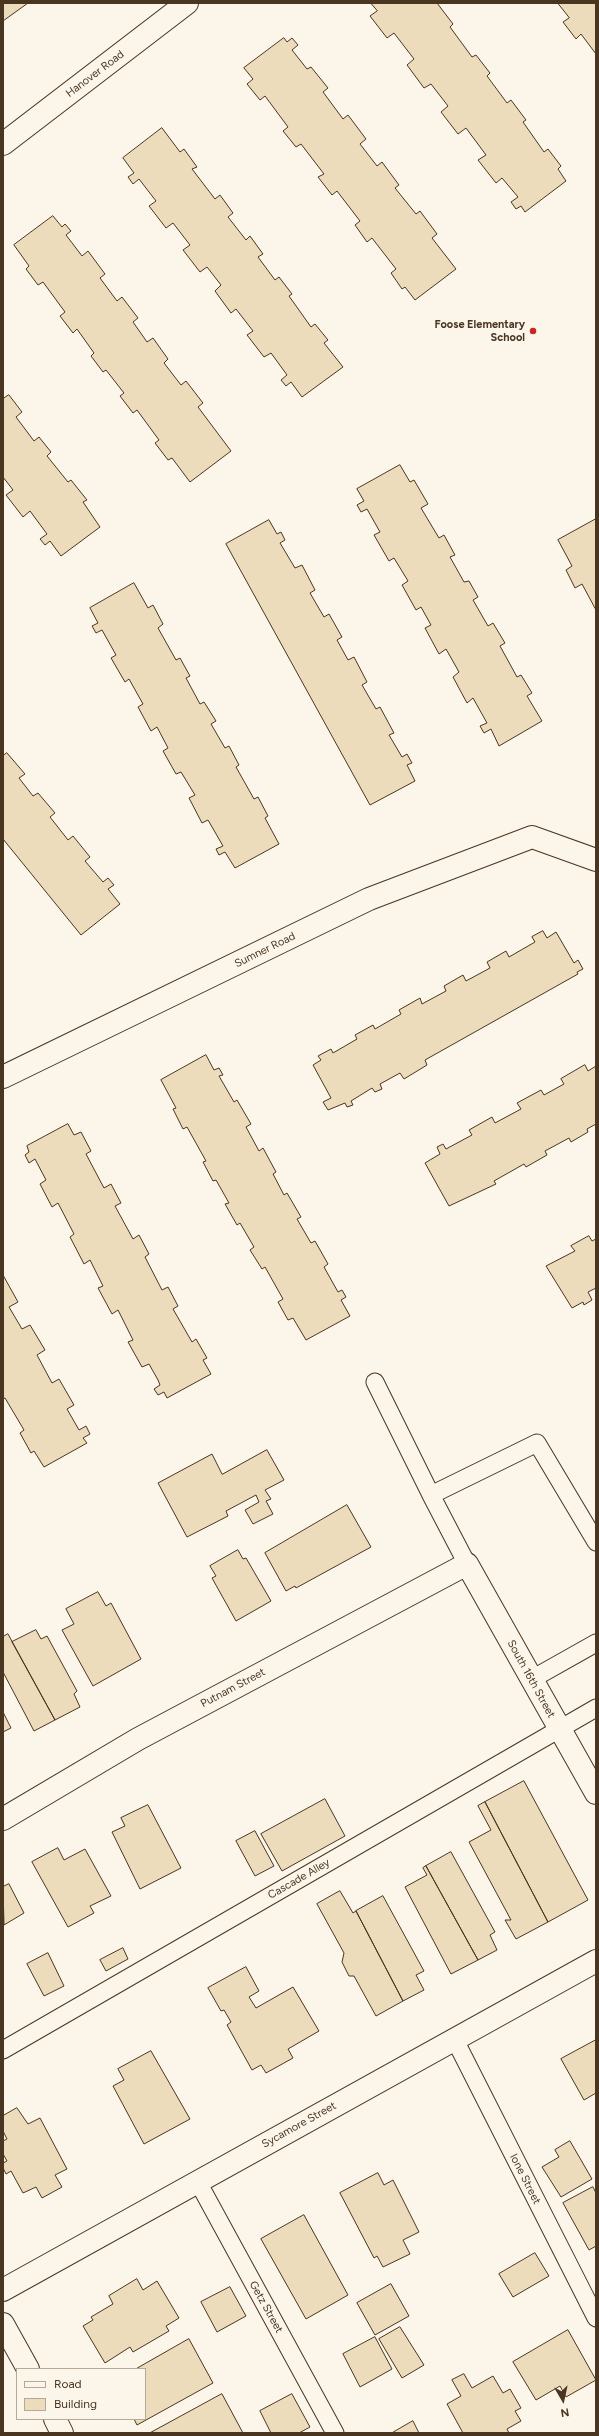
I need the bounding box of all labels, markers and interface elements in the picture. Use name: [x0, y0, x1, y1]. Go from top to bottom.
street label: Hanover Road: [63, 48, 127, 100]
place label: Foose Elementary School: [434, 318, 525, 344]
marker: Foose Elementary School: [528, 326, 538, 336]
street label: Sumner Road: [232, 930, 298, 970]
street label: South 16th Street: [504, 1638, 558, 1720]
street label: Putnam Street: [198, 1665, 268, 1711]
street label: Cascade Alley: [266, 1856, 332, 1902]
street label: Sycamore Street: [260, 2099, 338, 2151]
street label: Ione Street: [507, 2151, 543, 2207]
street label: Getz Street: [246, 2279, 286, 2335]
legend: [16, 2368, 146, 2420]
text: Road: [54, 2377, 82, 2391]
north arrow: [543, 2380, 583, 2420]
text: Building: [54, 2397, 97, 2411]
text: N: [560, 2405, 570, 2419]

